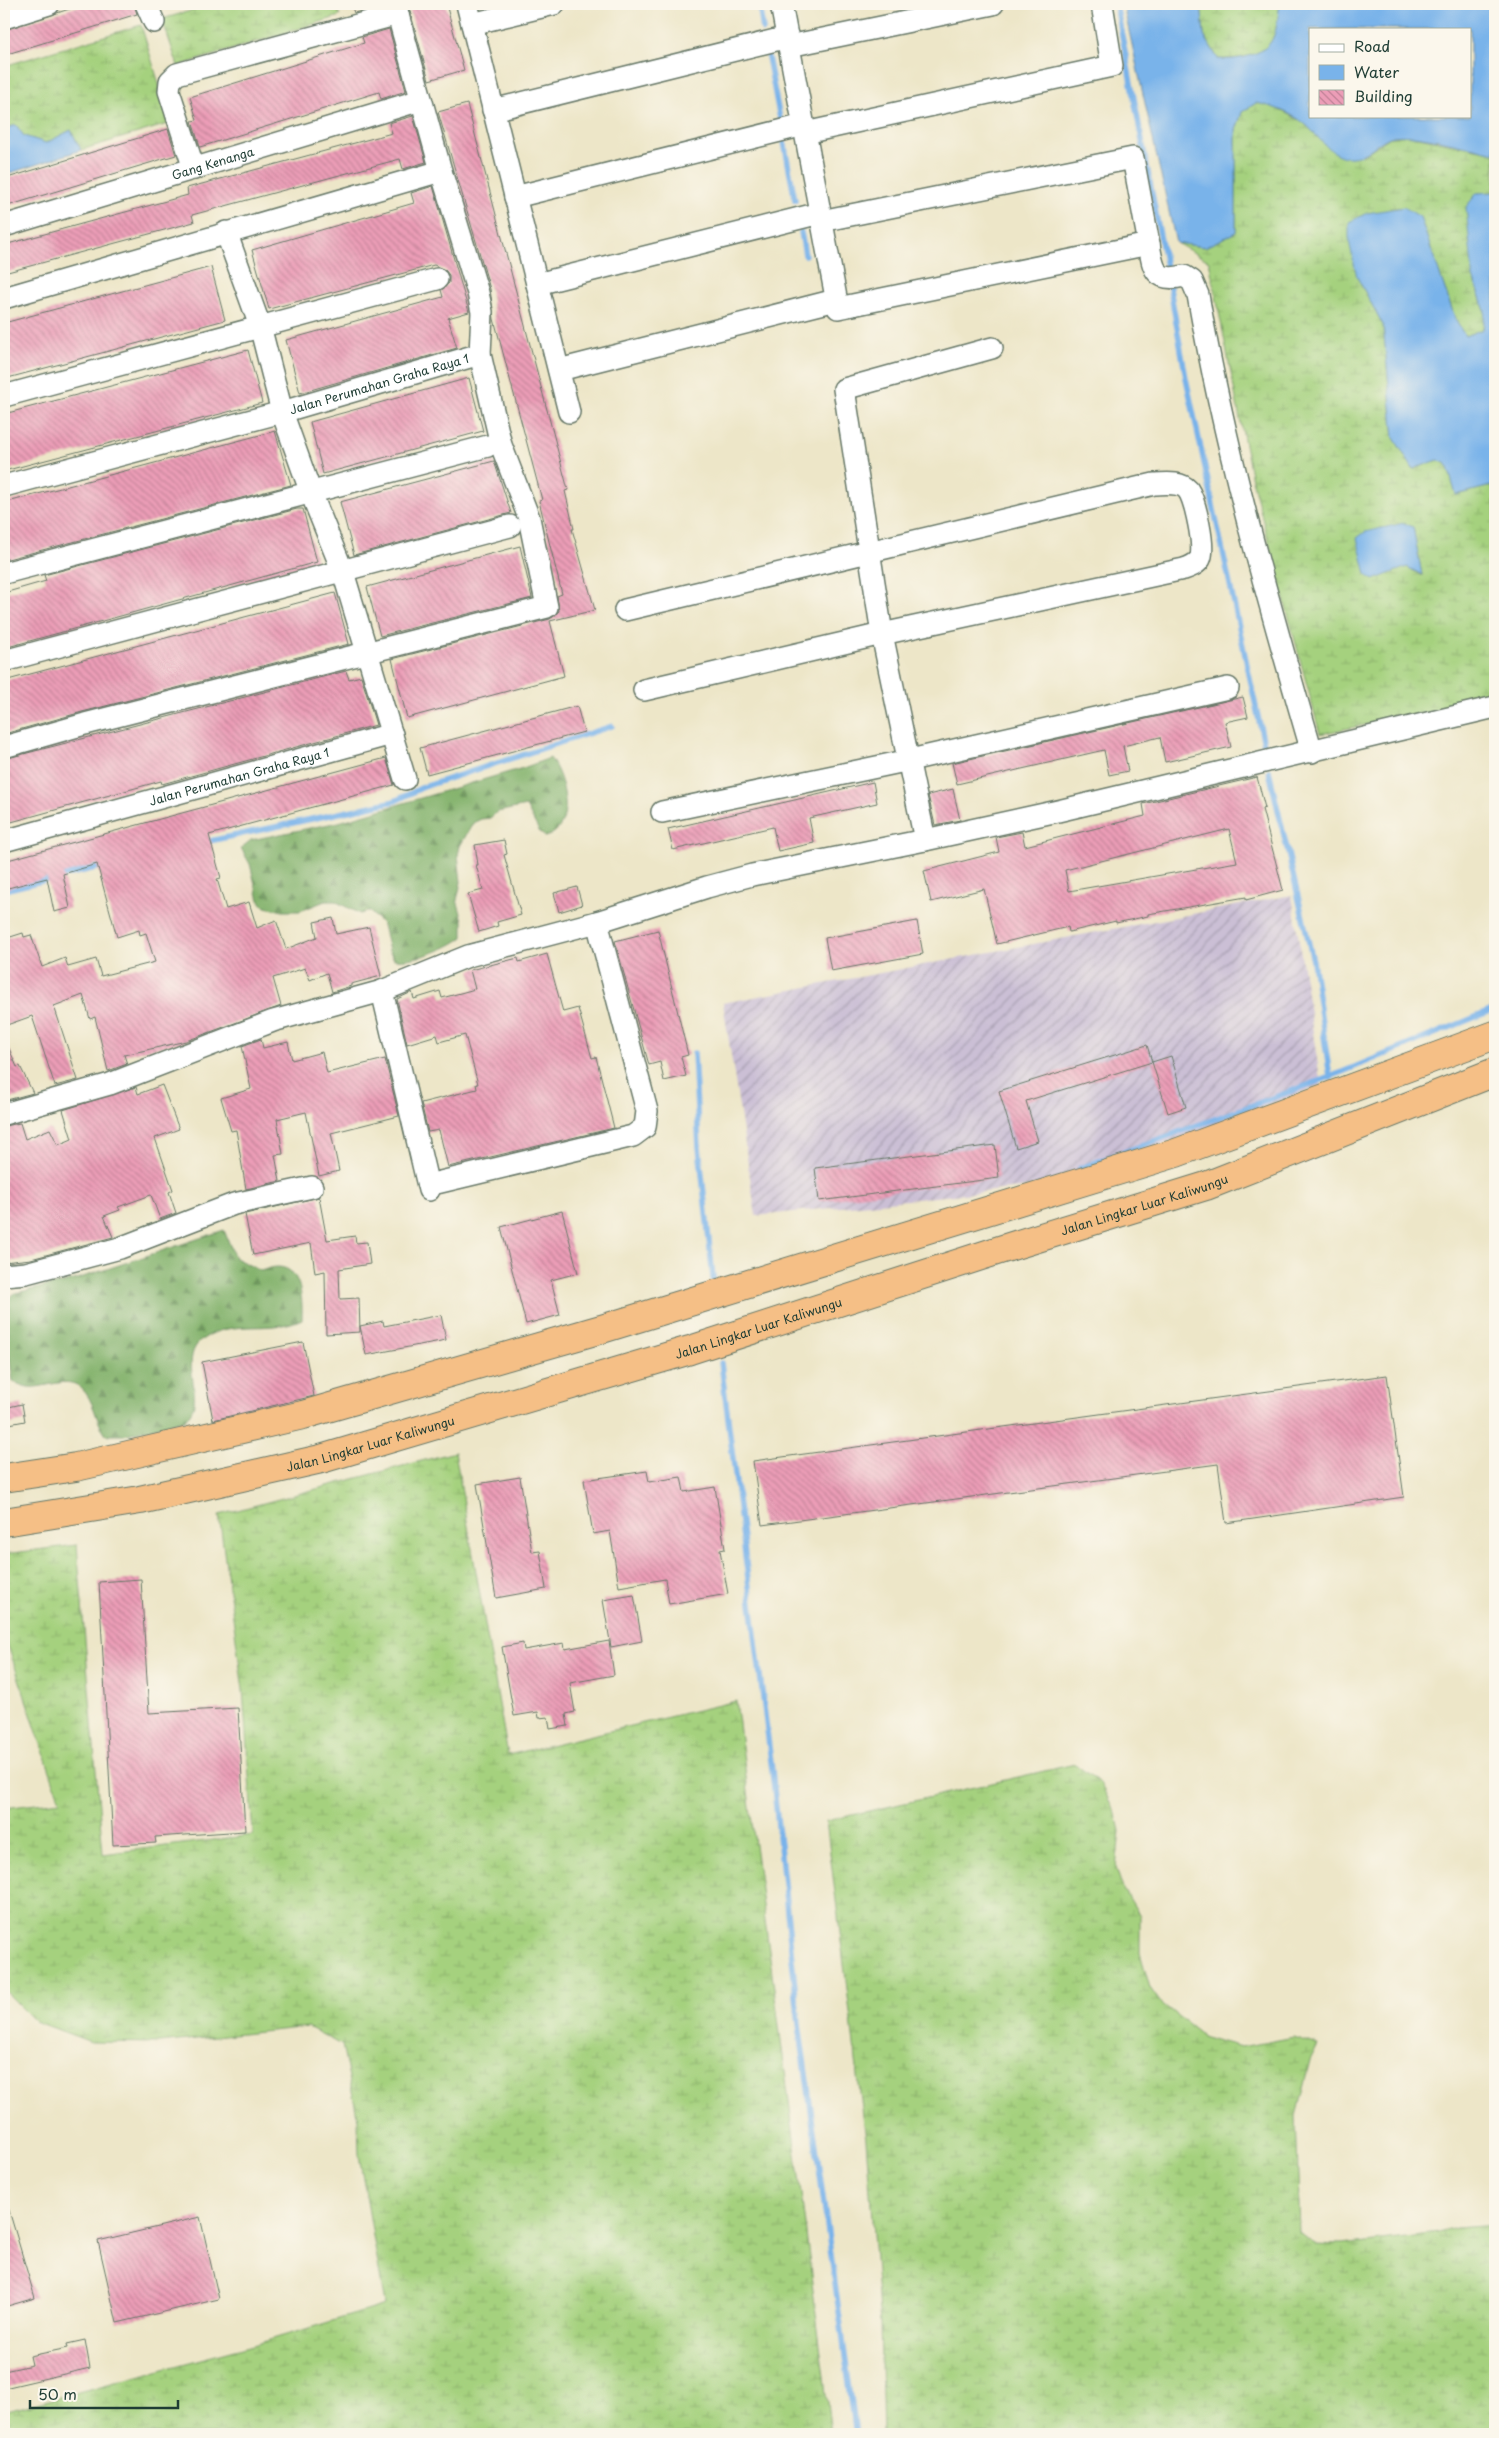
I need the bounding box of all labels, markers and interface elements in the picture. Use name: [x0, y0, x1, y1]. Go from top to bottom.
legend: [1309, 28, 1472, 118]
text: Road: [1354, 34, 1390, 57]
text: Water: [1354, 60, 1399, 83]
text: Building: [1354, 84, 1413, 107]
street label: Gang Kenanga: [169, 142, 256, 184]
street label: Jalan Perumahan Graha Raya 1: [287, 349, 471, 418]
street label: Jalan Perumahan Graha Raya 1: [147, 743, 331, 810]
street label: Jalan Lingkar Luar Kaliwungu: [1058, 1169, 1230, 1239]
street label: Jalan Lingkar Luar Kaliwungu: [673, 1293, 844, 1363]
street label: Jalan Lingkar Luar Kaliwungu: [284, 1411, 457, 1476]
scale bar: [30, 2378, 178, 2410]
text: 50 m: [38, 2382, 77, 2405]

